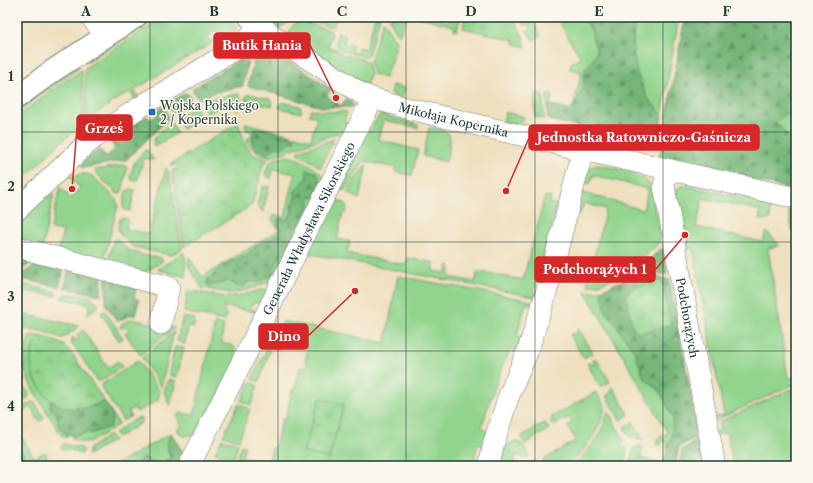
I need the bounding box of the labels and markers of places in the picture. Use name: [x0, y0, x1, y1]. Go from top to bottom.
callout: Butik Hania: [214, 33, 310, 58]
place label: Wojska Polskiego 2 / Kopernika: [159, 98, 259, 127]
marker: Wojska Polskiego 2 / Kopernika: [147, 107, 157, 117]
callout: Grześ: [77, 115, 132, 140]
callout: Jednostka Ratowniczo-Gaśnicza: [529, 125, 759, 150]
callout: Podchorążych 1: [535, 257, 655, 282]
callout: Dino: [259, 324, 308, 349]

